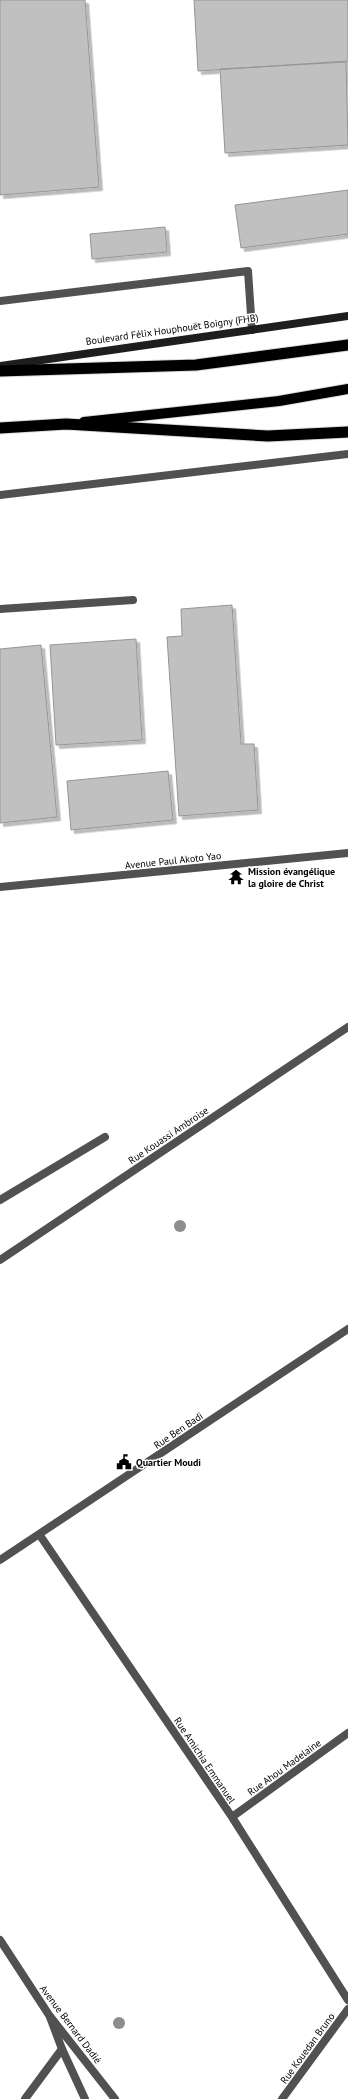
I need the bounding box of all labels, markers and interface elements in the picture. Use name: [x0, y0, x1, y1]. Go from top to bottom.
street label: Boulevard Félix Houphouët Boigny (FHB): [85, 311, 259, 348]
street label: Avenue Paul Akoto Yao: [124, 849, 222, 872]
place label: Mission évangélique la gloire de Christ: [248, 865, 335, 890]
temple icon: Mission évangélique la gloire de Christ: [227, 868, 245, 886]
street label: Rue Kouassi Ambroise: [126, 1104, 211, 1167]
street label: Rue Ben Badi: [151, 1409, 206, 1452]
public building icon: Quartier Moudi: [115, 1453, 133, 1471]
place label: Quartier Moudi: [136, 1456, 201, 1469]
street label: Rue Amichia Emmanuel: [171, 1715, 238, 1806]
street label: Rue Ahou Madelaine: [245, 1736, 324, 1798]
street label: Avenue Bernard Dadié: [37, 1983, 104, 2066]
street label: Rue Kouedan Bruno: [277, 2010, 337, 2086]

